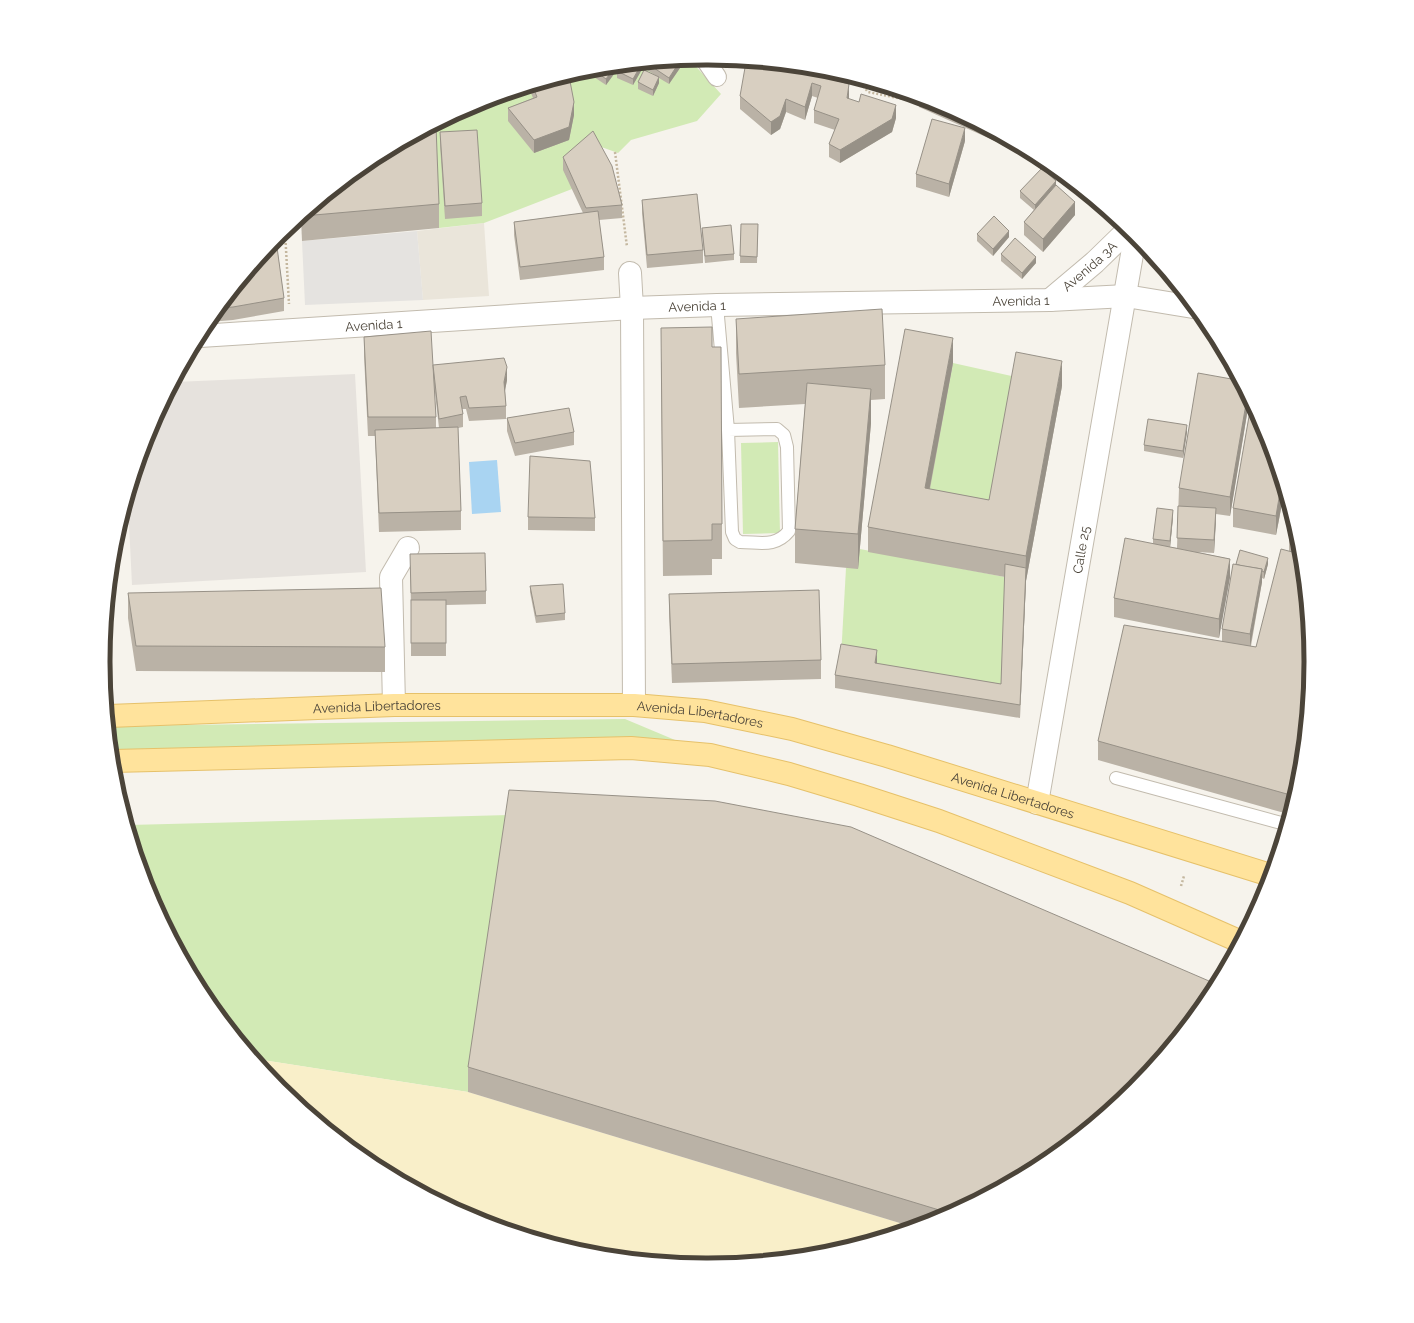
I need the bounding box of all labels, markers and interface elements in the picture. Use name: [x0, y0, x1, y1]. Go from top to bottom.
street label: Avenida 3A: [1059, 238, 1120, 294]
street label: Avenida 1: [992, 293, 1050, 309]
street label: Avenida 1: [668, 298, 726, 315]
street label: Avenida 1: [345, 316, 403, 335]
street label: Calle 25: [1070, 525, 1093, 575]
street label: Avenida Libertadores: [313, 698, 441, 716]
street label: Avenida Libertadores: [636, 698, 765, 731]
street label: Avenida Libertadores: [950, 769, 1076, 822]

